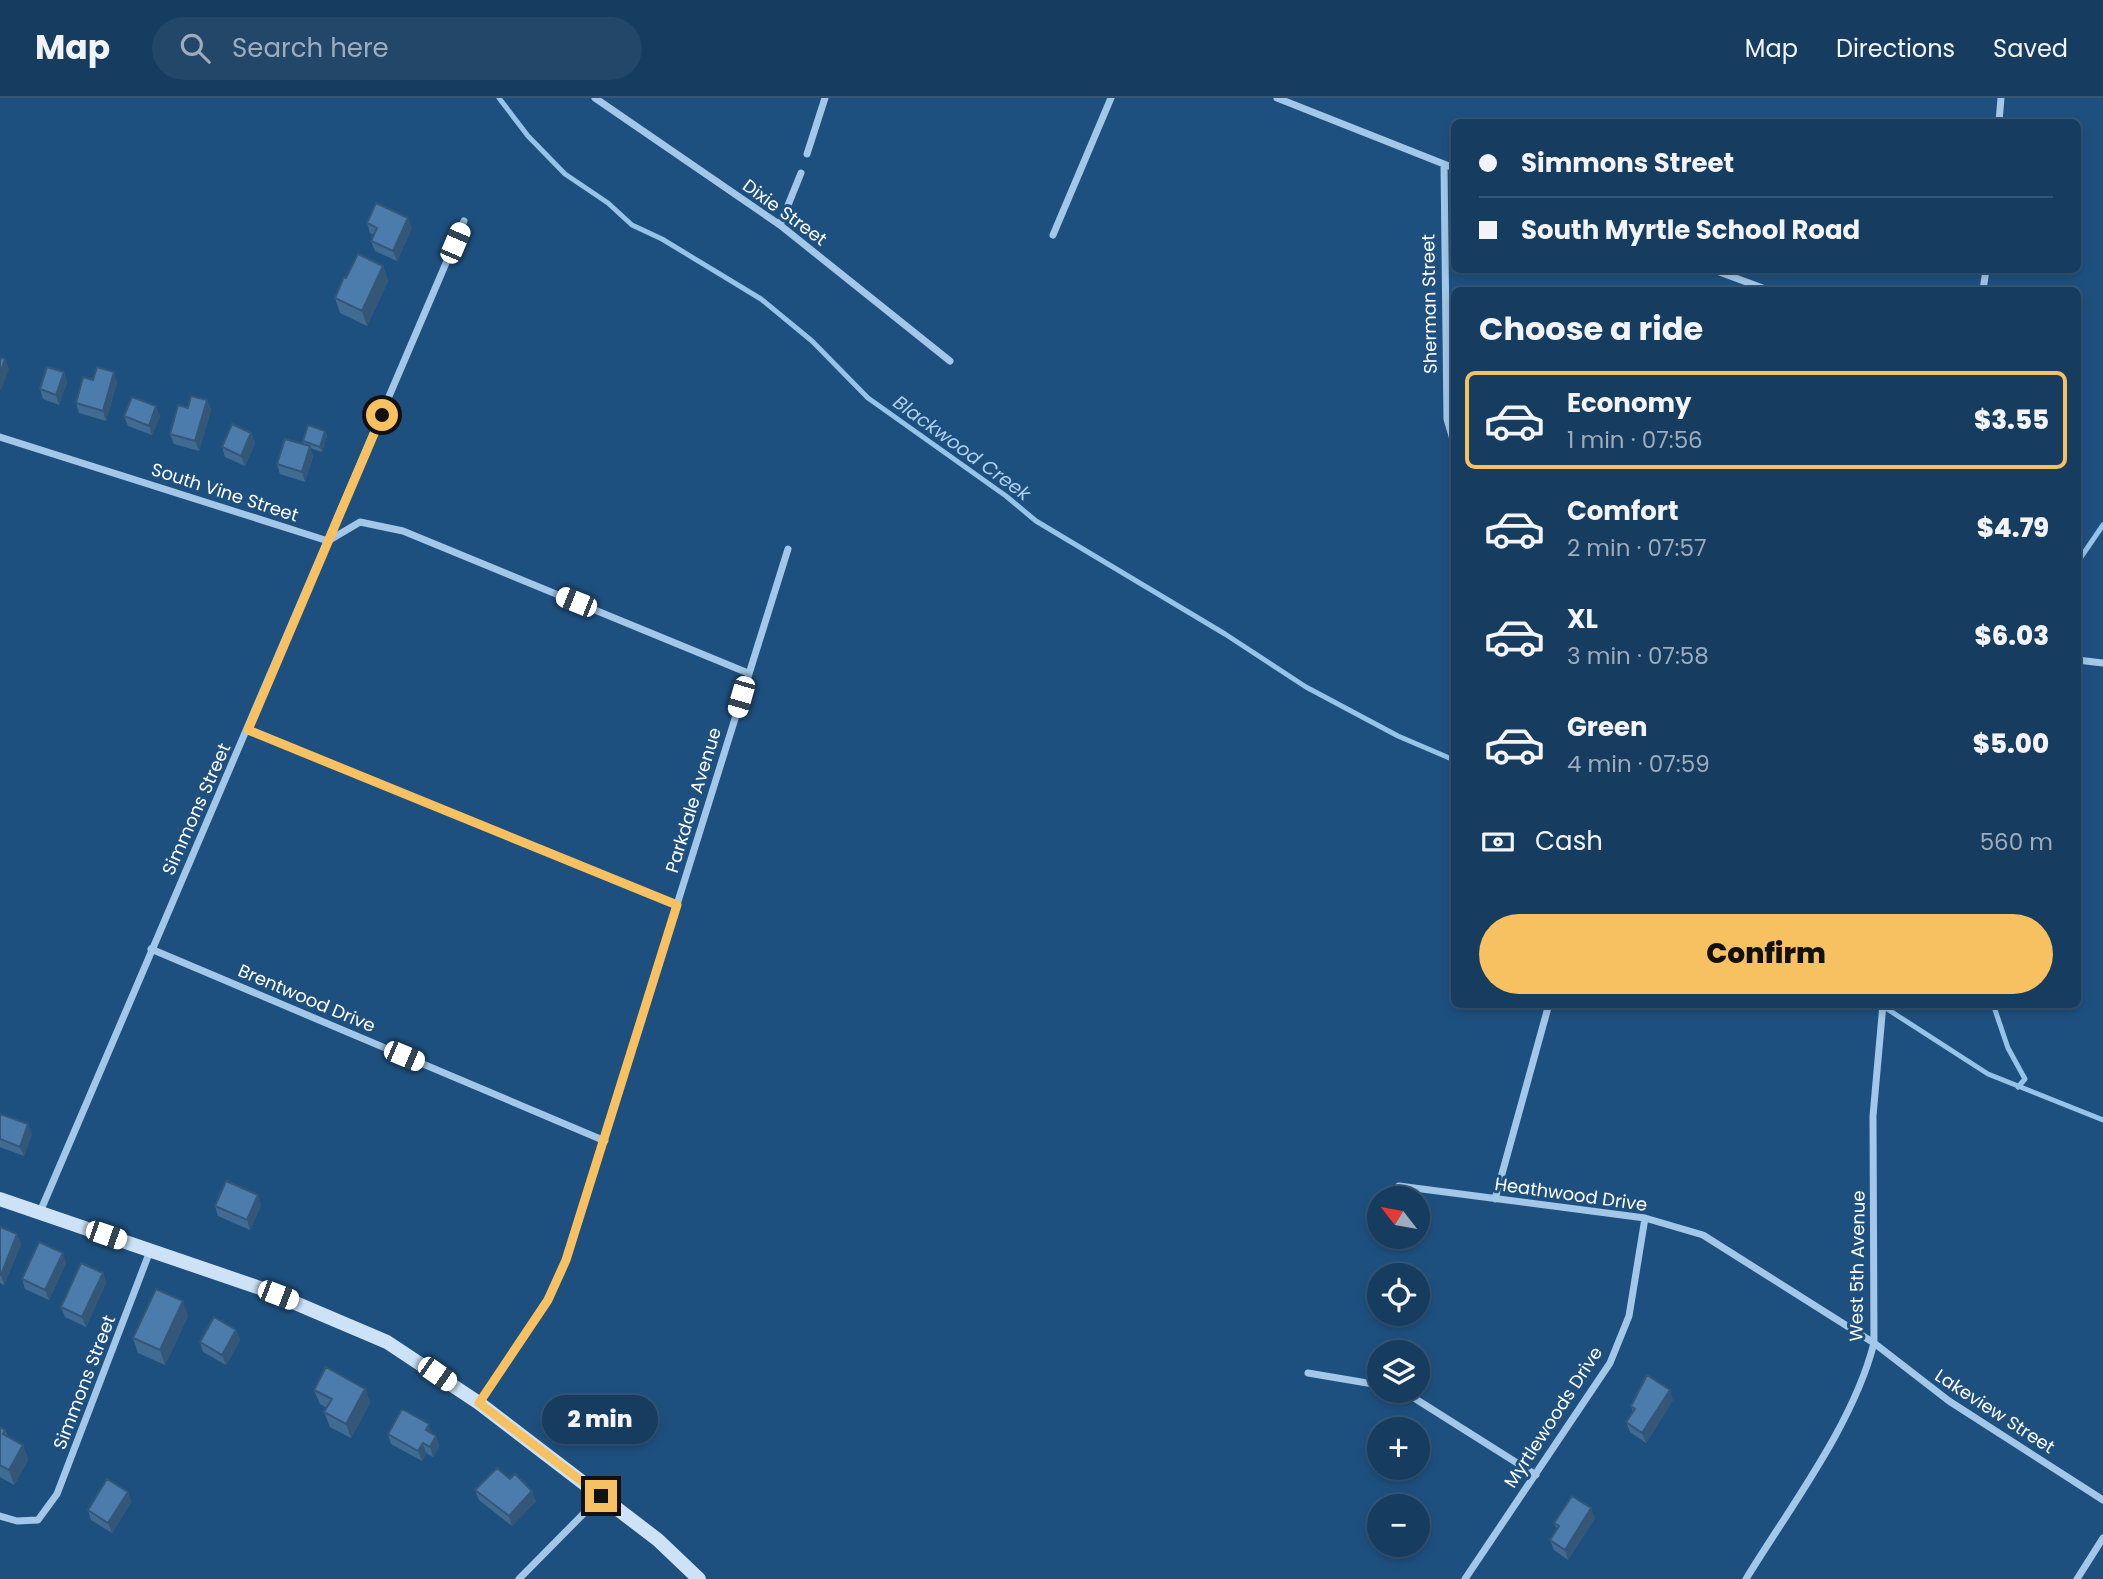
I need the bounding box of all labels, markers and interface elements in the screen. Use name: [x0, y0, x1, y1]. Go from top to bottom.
search box: [152, 17, 642, 80]
text: Map: [35, 24, 110, 71]
icon: search: [176, 29, 214, 67]
text: Search here: [232, 30, 389, 66]
text: Map: [1745, 32, 1798, 65]
text: Directions: [1836, 32, 1955, 65]
text: Saved: [1993, 32, 2068, 65]
text: Simmons Street: [1521, 145, 1734, 181]
street label: Dixie Street: [738, 173, 832, 251]
text: South Myrtle School Road: [1521, 212, 1860, 248]
car: [438, 220, 473, 266]
street label: Sherman Street: [1415, 234, 1443, 374]
text: Choose a ride: [1479, 306, 1703, 351]
text: Economy: [1567, 385, 1691, 421]
water label: Blackwood Creek: [888, 389, 1037, 508]
icon: car: [1483, 389, 1546, 452]
route start: [366, 399, 398, 431]
text: $3.55: [1974, 402, 2049, 438]
text: 1 min · 07:56: [1567, 424, 1703, 456]
street label: South Vine Street: [148, 456, 302, 528]
text: Comfort: [1567, 493, 1679, 529]
icon: car: [1483, 497, 1546, 560]
text: $4.79: [1977, 510, 2049, 546]
text: 2 min · 07:57: [1567, 532, 1707, 564]
car: [553, 584, 600, 620]
text: XL: [1567, 601, 1598, 637]
icon: car: [1483, 605, 1546, 668]
text: $6.03: [1975, 618, 2049, 654]
text: 3 min · 07:58: [1567, 640, 1709, 672]
car: [726, 674, 757, 720]
text: Green: [1567, 709, 1648, 745]
icon: car: [1483, 713, 1546, 776]
street label: Parkdale Avenue: [659, 724, 727, 876]
text: $5.00: [1973, 726, 2049, 762]
street label: Simmons Street: [156, 739, 236, 879]
text: 4 min · 07:59: [1567, 748, 1710, 780]
icon: cash: [1479, 823, 1517, 861]
text: Cash: [1535, 823, 1603, 859]
text: 560 m: [1980, 826, 2053, 858]
button: Confirm: [1479, 914, 2053, 994]
street label: Brentwood Drive: [235, 958, 379, 1038]
car: [381, 1038, 428, 1074]
street label: Heathwood Drive: [1493, 1171, 1649, 1217]
north arrow: [1367, 1186, 1430, 1250]
map controls: [1367, 1186, 1430, 1557]
street label: West 5th Avenue: [1843, 1190, 1871, 1342]
car: [83, 1218, 130, 1252]
button: locate: [1367, 1263, 1430, 1326]
car: [255, 1278, 302, 1312]
street label: Simmons Street: [47, 1311, 121, 1453]
button: layers: [1367, 1340, 1430, 1403]
street label: Myrtlewoods Drive: [1498, 1342, 1608, 1492]
car: [414, 1353, 461, 1395]
street label: Lakeview Street: [1930, 1363, 2060, 1459]
callout: 2 min: [543, 1394, 659, 1444]
text: 2 min: [568, 1403, 632, 1435]
button: +: [1367, 1417, 1430, 1480]
route end: [585, 1480, 617, 1512]
button: −: [1367, 1494, 1430, 1557]

